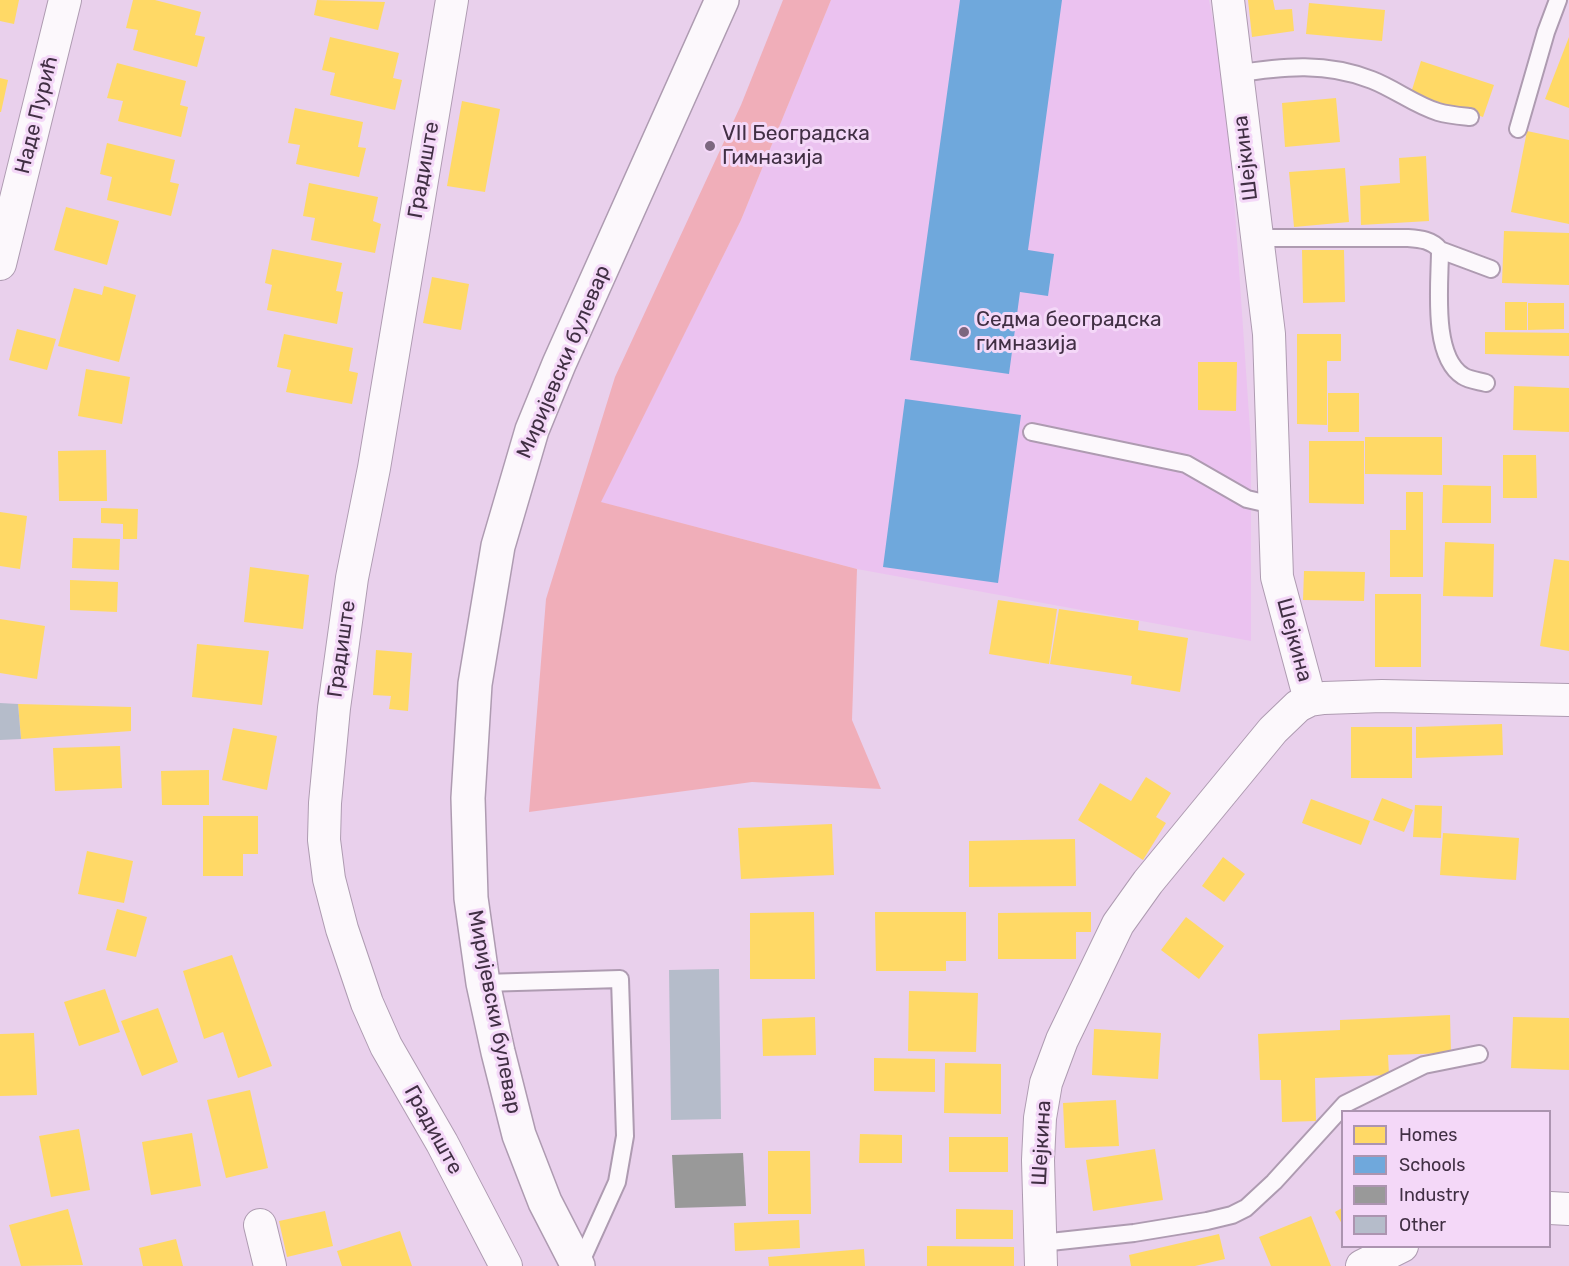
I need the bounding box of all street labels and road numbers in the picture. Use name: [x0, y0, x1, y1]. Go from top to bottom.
street label: Наде Пурић: [10, 53, 64, 177]
street label: Шејкина: [1228, 114, 1264, 202]
street label: Градиште: [403, 120, 445, 220]
street label: Миријевски булевар: [512, 262, 616, 462]
street label: Шејкина: [1271, 595, 1317, 685]
street label: Градиште: [323, 599, 361, 699]
street label: Миријевски булевар: [462, 908, 526, 1116]
street label: Градиште: [398, 1081, 468, 1179]
street label: Шејкина: [1027, 1100, 1057, 1186]

